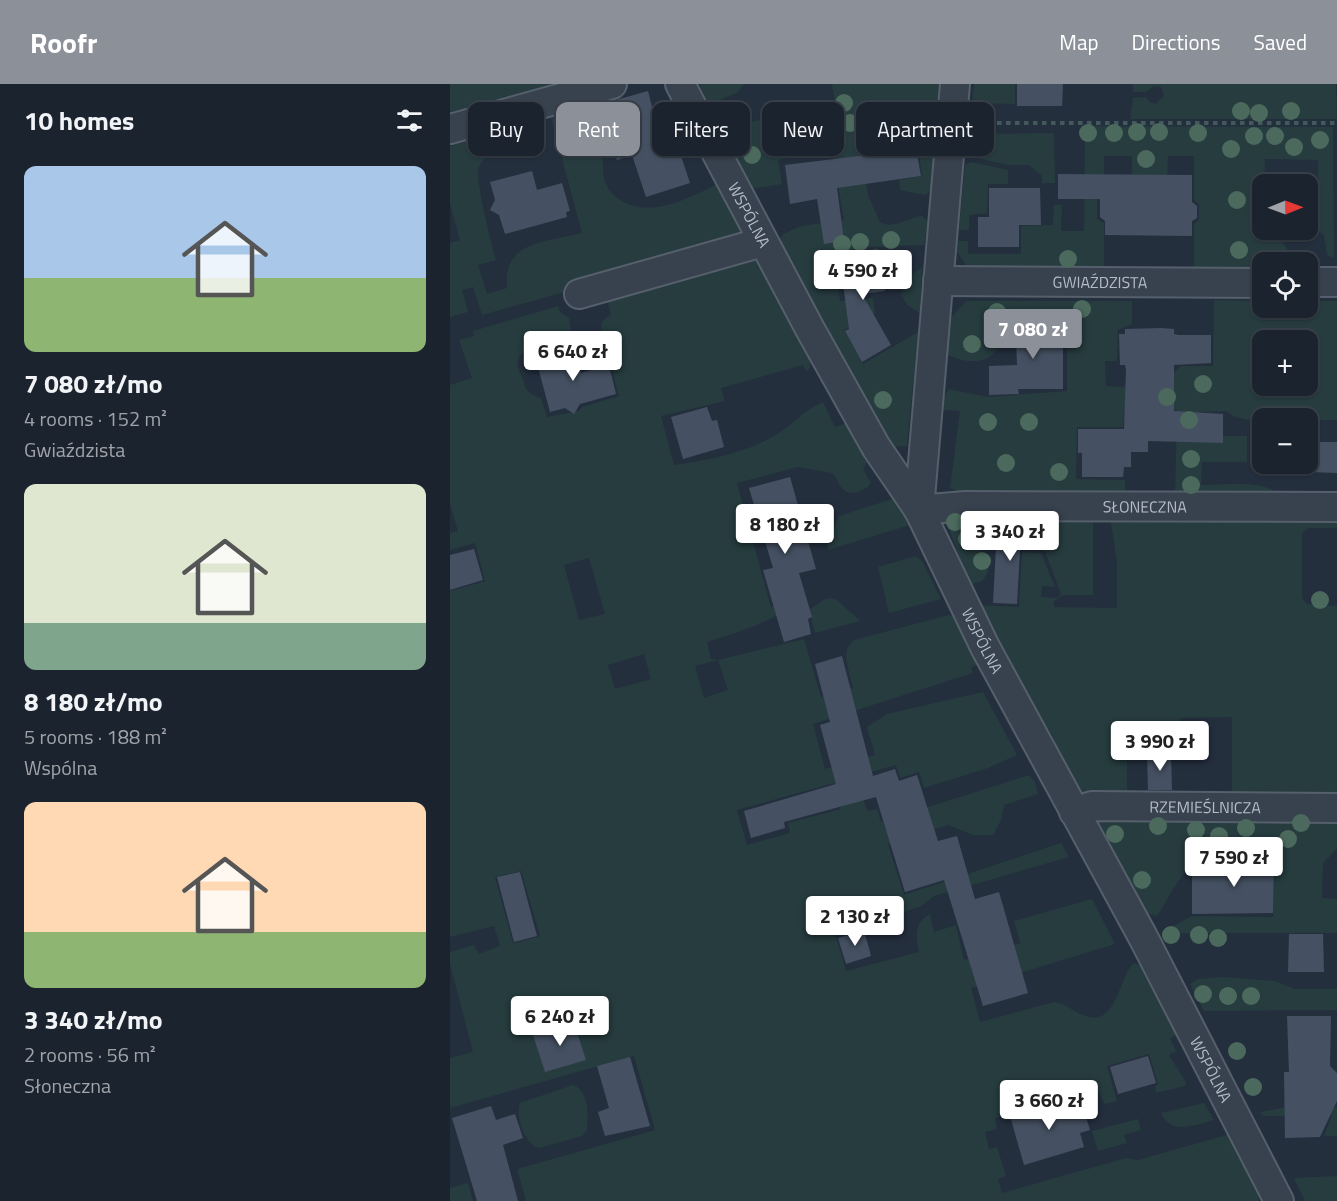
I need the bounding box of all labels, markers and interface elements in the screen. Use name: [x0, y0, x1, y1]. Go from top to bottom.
text: Roofr: [30, 21, 97, 64]
text: Map: [1059, 26, 1099, 58]
text: Directions: [1132, 26, 1221, 58]
text: Saved: [1254, 26, 1307, 58]
text: 10 homes: [24, 101, 134, 140]
chip: Buy: [468, 102, 544, 156]
chip: Rent: [556, 102, 640, 156]
chip: Filters: [652, 102, 750, 156]
chip: New: [762, 102, 844, 156]
chip: Apartment: [856, 102, 994, 156]
icon: filters: [393, 104, 426, 137]
north arrow: [1252, 174, 1318, 240]
map controls: [1252, 174, 1318, 474]
street label: WSPÓLNA: [722, 178, 777, 252]
icon: home: [171, 205, 279, 313]
pin: 4 590 zł: [801, 250, 925, 301]
button: locate: [1252, 252, 1318, 318]
text: 4 590 zł: [828, 254, 898, 285]
street label: GWIAŹDZISTA: [1053, 270, 1148, 294]
pin: 7 080 zł: [971, 309, 1095, 360]
text: 7 080 zł: [998, 313, 1068, 344]
button: +: [1252, 330, 1318, 396]
pin: 6 640 zł: [511, 331, 635, 382]
text: 6 640 zł: [538, 335, 608, 366]
text: 7 080 zł/mo: [24, 364, 163, 403]
text: 4 rooms · 152 m²: [24, 403, 167, 434]
button: −: [1252, 408, 1318, 474]
text: Gwiaździsta: [24, 434, 125, 465]
street label: SŁONECZNA: [1103, 494, 1187, 519]
pin: 8 180 zł: [723, 504, 847, 555]
text: 8 180 zł: [750, 508, 820, 539]
pin: 3 340 zł: [948, 511, 1072, 562]
text: 3 340 zł: [975, 515, 1045, 546]
icon: home: [171, 523, 279, 631]
street label: WSPÓLNA: [956, 604, 1009, 678]
text: 8 180 zł/mo: [24, 682, 163, 721]
text: 5 rooms · 188 m²: [24, 721, 167, 752]
pin: 3 990 zł: [1098, 721, 1222, 772]
text: 3 990 zł: [1125, 725, 1195, 756]
text: Wspólna: [24, 752, 97, 783]
street label: RZEMIEŚLNICZA: [1149, 794, 1261, 819]
pin: 7 590 zł: [1172, 837, 1296, 888]
icon: home: [171, 841, 279, 949]
text: 7 590 zł: [1199, 841, 1269, 872]
pin: 2 130 zł: [793, 896, 917, 947]
text: 2 130 zł: [820, 900, 890, 931]
pin: 6 240 zł: [498, 996, 622, 1047]
text: 3 340 zł/mo: [24, 1000, 163, 1039]
text: 6 240 zł: [525, 1000, 595, 1031]
street label: WSPÓLNA: [1184, 1032, 1238, 1107]
text: 2 rooms · 56 m²: [24, 1039, 156, 1070]
text: Słoneczna: [24, 1070, 111, 1101]
pin: 3 660 zł: [987, 1080, 1111, 1131]
text: 3 660 zł: [1014, 1084, 1084, 1115]

